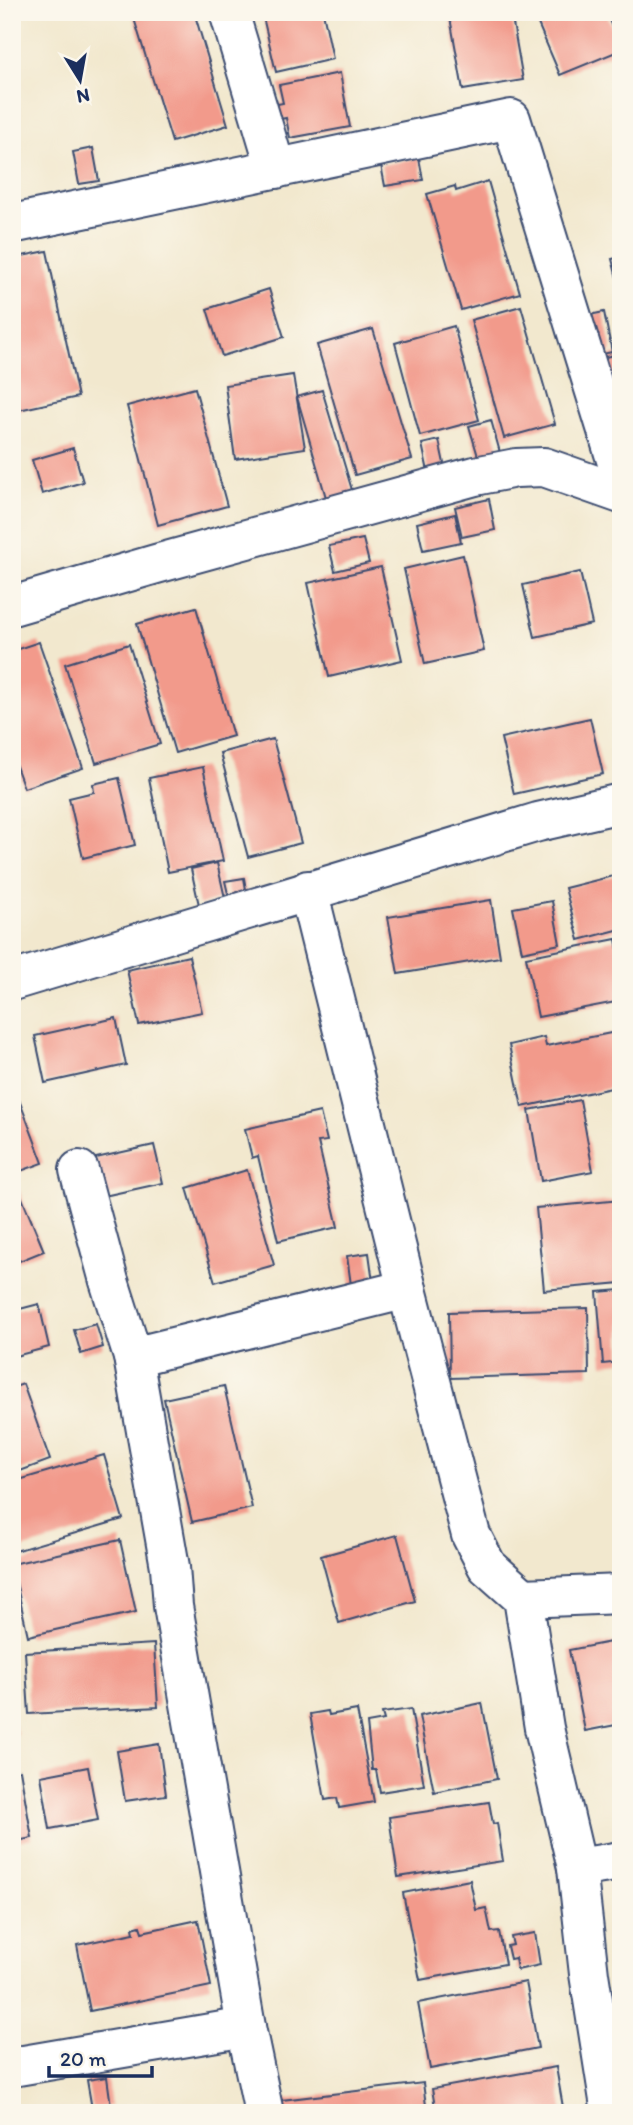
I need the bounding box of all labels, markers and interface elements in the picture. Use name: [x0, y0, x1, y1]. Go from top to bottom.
north arrow: [46, 46, 116, 116]
text: N: [75, 84, 92, 109]
scale bar: [49, 2034, 152, 2078]
text: 20 m: [60, 2046, 107, 2071]

